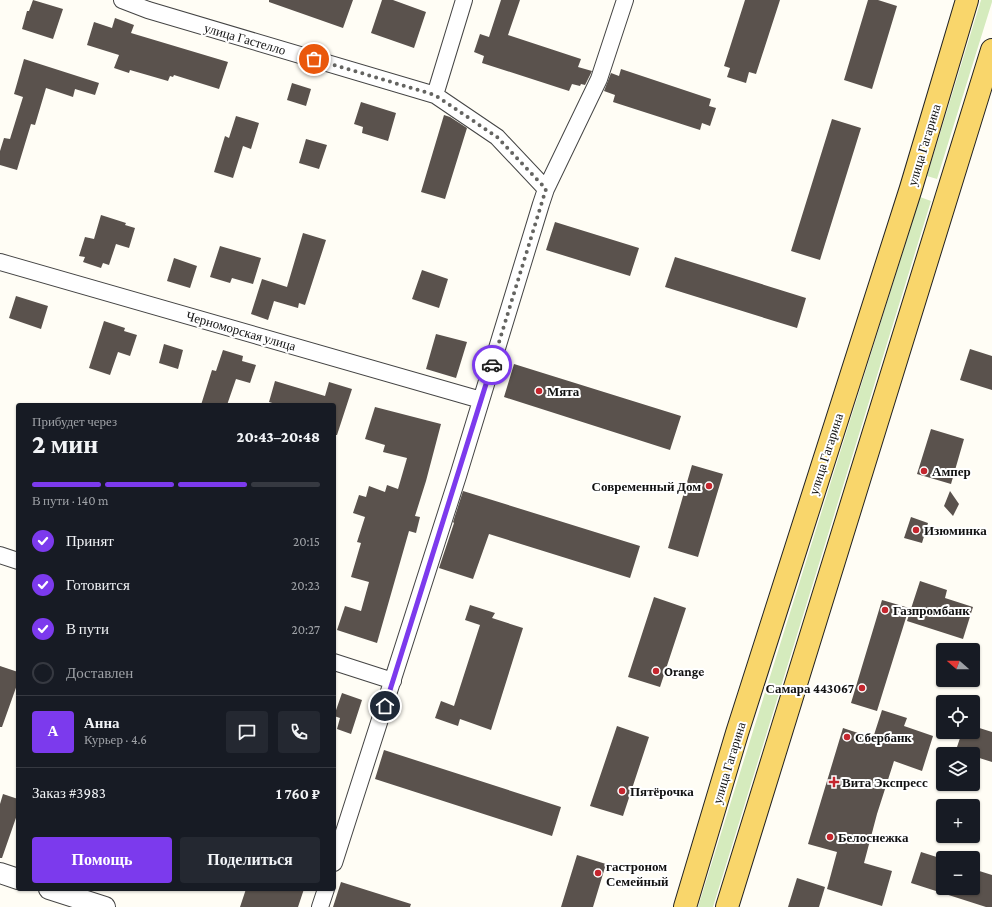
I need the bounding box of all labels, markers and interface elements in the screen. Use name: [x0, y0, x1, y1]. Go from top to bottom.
street label: улица Гастелло: [202, 20, 288, 58]
pin: [297, 42, 331, 76]
icon: bag: [303, 48, 325, 70]
street label: улица Гагарина: [904, 102, 944, 188]
street label: Черноморская улица: [184, 308, 298, 354]
courier: [472, 345, 512, 385]
icon: car: [481, 354, 503, 376]
place label: Мята: [547, 384, 580, 399]
marker: Мята: [534, 386, 544, 396]
street label: улица Гагарина: [806, 411, 846, 497]
text: Прибудет через: [32, 414, 117, 429]
text: 20:43–20:48: [237, 429, 320, 445]
text: 2 мин: [32, 430, 98, 459]
place label: Ампер: [932, 464, 971, 479]
marker: Ампер: [919, 466, 929, 476]
place label: Современный Дом: [592, 479, 701, 494]
marker: Современный Дом: [704, 481, 714, 491]
text: В пути · 140 m: [32, 493, 108, 508]
place label: Изюминка: [924, 523, 987, 538]
marker: Изюминка: [911, 525, 921, 535]
icon: check: [32, 530, 54, 552]
text: Принят: [66, 533, 114, 549]
text: 20:15: [293, 534, 320, 549]
icon: check: [32, 574, 54, 596]
text: Готовится: [66, 577, 130, 593]
text: 20:23: [291, 578, 320, 593]
place label: Газпромбанк: [893, 603, 970, 618]
marker: Газпромбанк: [880, 605, 890, 615]
icon: check: [32, 618, 54, 640]
text: В пути: [66, 621, 109, 637]
text: 20:27: [291, 622, 320, 637]
north arrow: [936, 643, 980, 687]
map controls: [936, 643, 980, 895]
place label: Orange: [664, 664, 704, 679]
text: Доставлен: [66, 665, 133, 681]
marker: Orange: [651, 666, 661, 676]
place label: Самара 443067: [766, 681, 854, 696]
marker: Самара 443067: [857, 683, 867, 693]
pin: [368, 689, 402, 723]
icon: home: [374, 695, 396, 717]
button: locate: [936, 695, 980, 739]
button: chat: [226, 711, 268, 753]
button: phone: [278, 711, 320, 753]
text: Анна: [84, 715, 120, 731]
street label: улица Гагарина: [709, 720, 749, 806]
text: А: [48, 723, 58, 739]
place label: Сбербанк: [855, 730, 912, 745]
text: Курьер · 4.6: [84, 732, 147, 747]
marker: Сбербанк: [842, 732, 852, 742]
button: layers: [936, 747, 980, 791]
place label: Вита Экспресс: [842, 775, 928, 790]
marker: Вита Экспресс: [829, 777, 839, 787]
place label: Пятёрочка: [630, 784, 694, 799]
text: Заказ #3983: [32, 785, 106, 801]
text: 1 760 ₽: [276, 786, 320, 802]
marker: Пятёрочка: [617, 786, 627, 796]
button: +: [936, 799, 980, 843]
place label: Белоснежка: [838, 830, 909, 845]
marker: Белоснежка: [825, 832, 835, 842]
button: Помощь: [32, 837, 172, 883]
button: Поделиться: [180, 837, 320, 883]
button: −: [936, 851, 980, 895]
place label: гастроном Семейный: [606, 859, 669, 889]
marker: гастроном Семейный: [593, 868, 603, 878]

